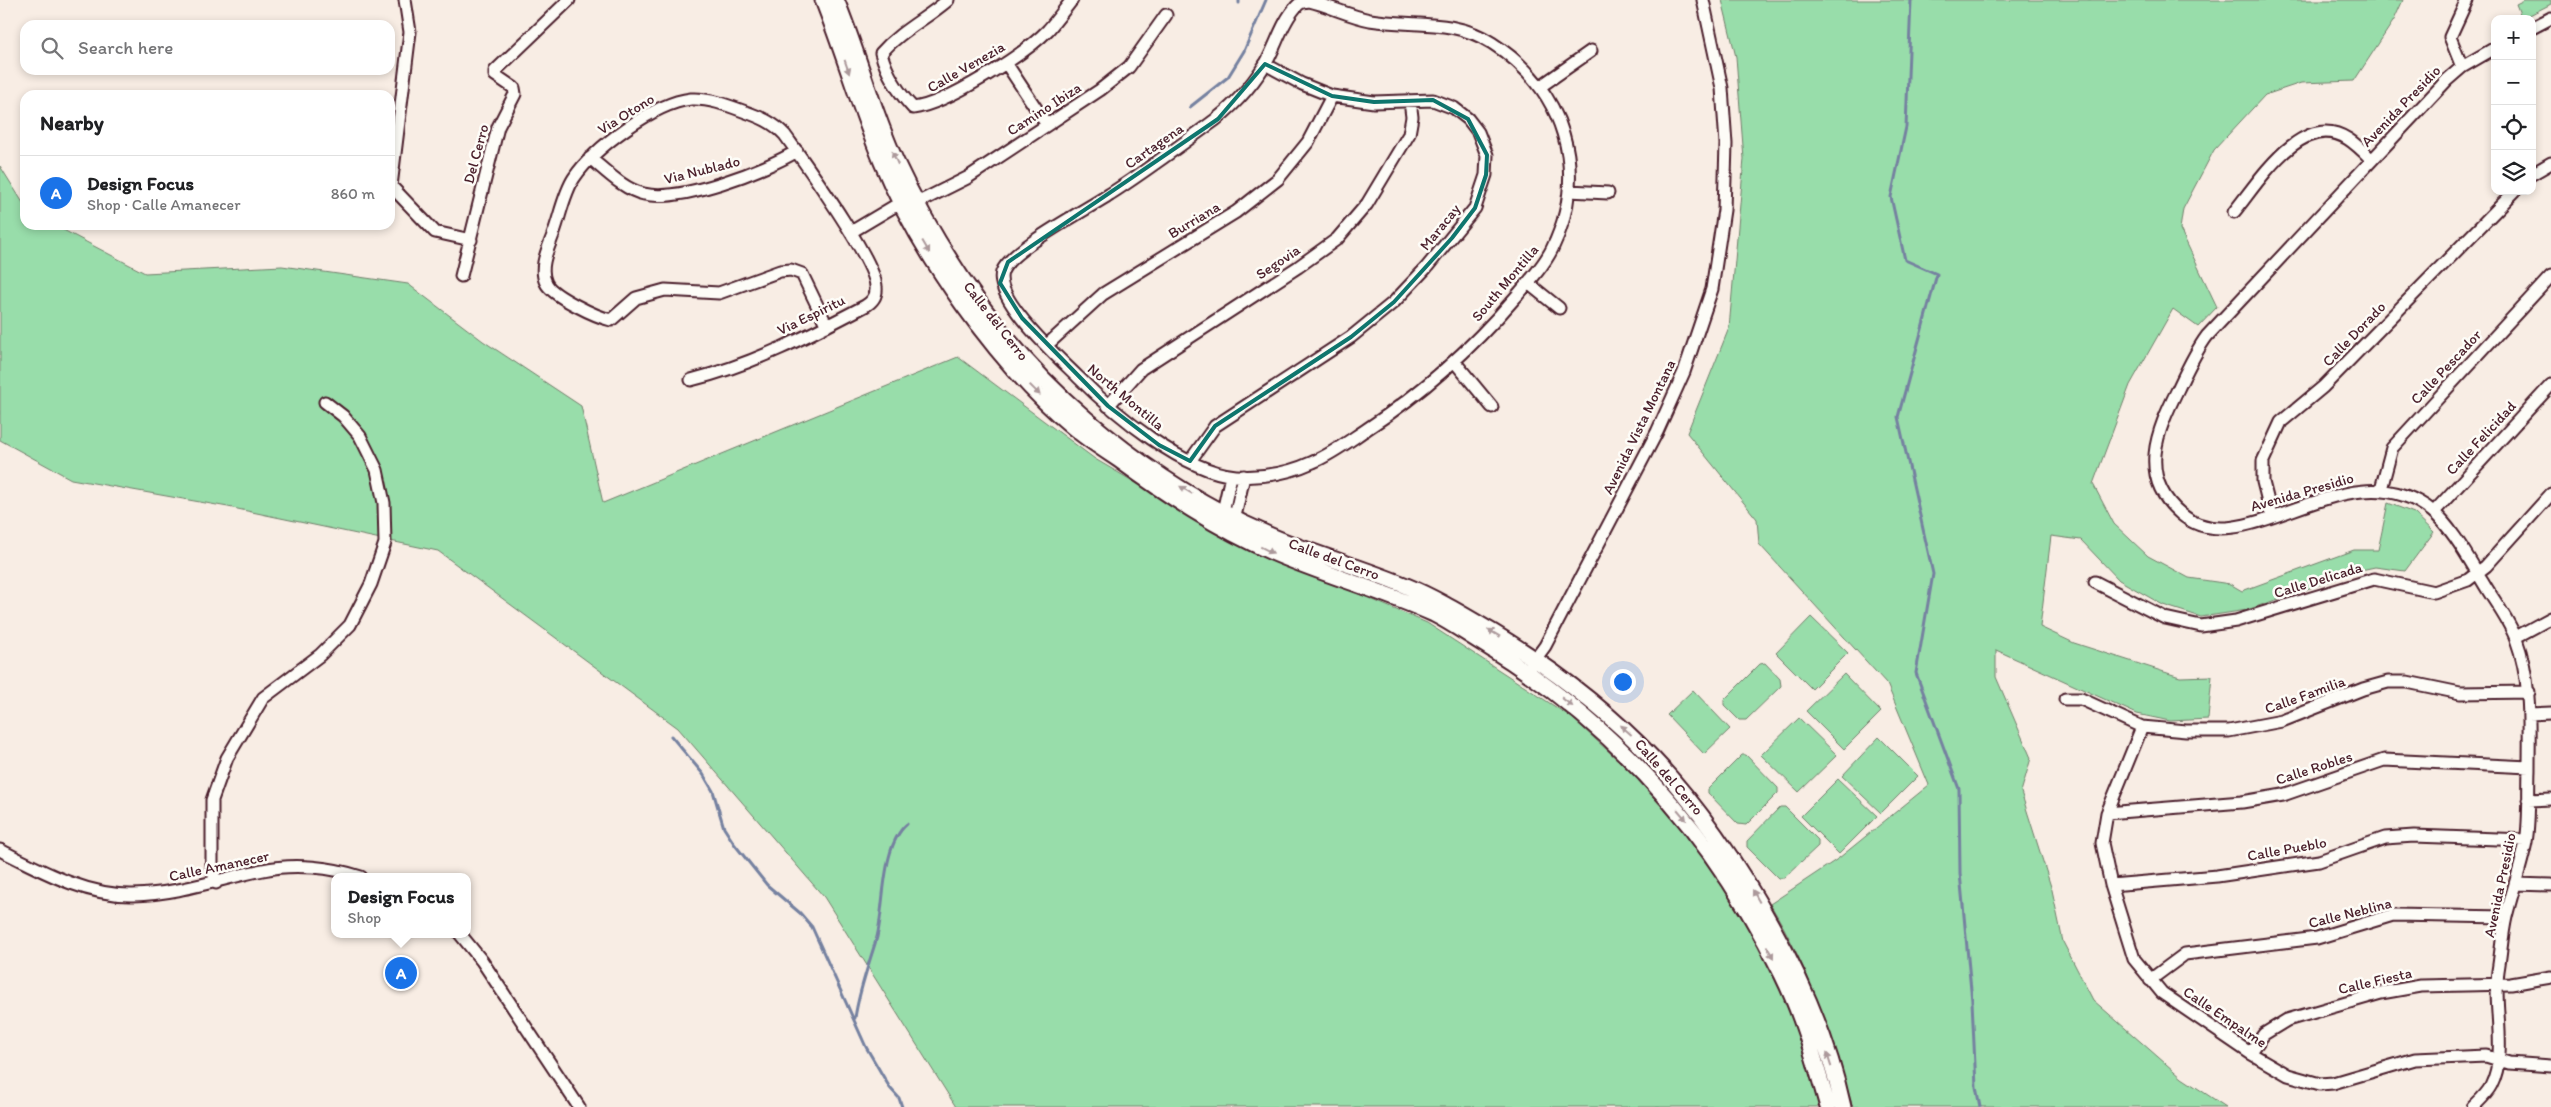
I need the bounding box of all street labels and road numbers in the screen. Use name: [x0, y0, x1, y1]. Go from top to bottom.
street label: Calle Venezia: [924, 37, 1008, 96]
street label: Avenida Presidio: [2358, 61, 2444, 151]
street label: Camino Ibiza: [1004, 78, 1085, 140]
street label: Via Otono: [594, 90, 658, 138]
street label: Cartagena: [1121, 119, 1187, 173]
street label: Del Cerro: [459, 122, 493, 186]
street label: Via Nublado: [662, 152, 742, 188]
street label: Burriana: [1165, 197, 1223, 243]
street label: Maracay: [1416, 200, 1464, 254]
street label: Segovia: [1252, 241, 1304, 283]
street label: South Montilla: [1468, 241, 1543, 325]
street label: Calle del Cerro: [960, 278, 1032, 364]
street label: Via Espiritu: [774, 291, 848, 339]
street label: Calle Dorado: [2319, 298, 2389, 370]
street label: Calle Pescador: [2407, 326, 2485, 408]
street label: Avenida Vista Montana: [1599, 356, 1680, 497]
street label: North Montilla: [1084, 360, 1168, 434]
street label: Calle Felicidad: [2442, 397, 2520, 479]
street label: Avenida Presidio: [2248, 469, 2356, 515]
street label: Calle del Cerro: [1286, 534, 1382, 584]
street label: Calle Delicada: [2272, 558, 2365, 602]
street label: Calle Familia: [2262, 672, 2348, 718]
street label: Calle del Cerro: [1631, 735, 1707, 819]
street label: Calle Robles: [2274, 747, 2355, 789]
street label: Avenida Presidio: [2480, 831, 2520, 939]
street label: Calle Pueblo: [2246, 833, 2328, 865]
street label: Calle Amanecer: [167, 847, 271, 885]
street label: Calle Neblina: [2307, 894, 2394, 932]
street label: Calle Fiesta: [2336, 964, 2414, 998]
street label: Calle Empalme: [2180, 982, 2270, 1052]

